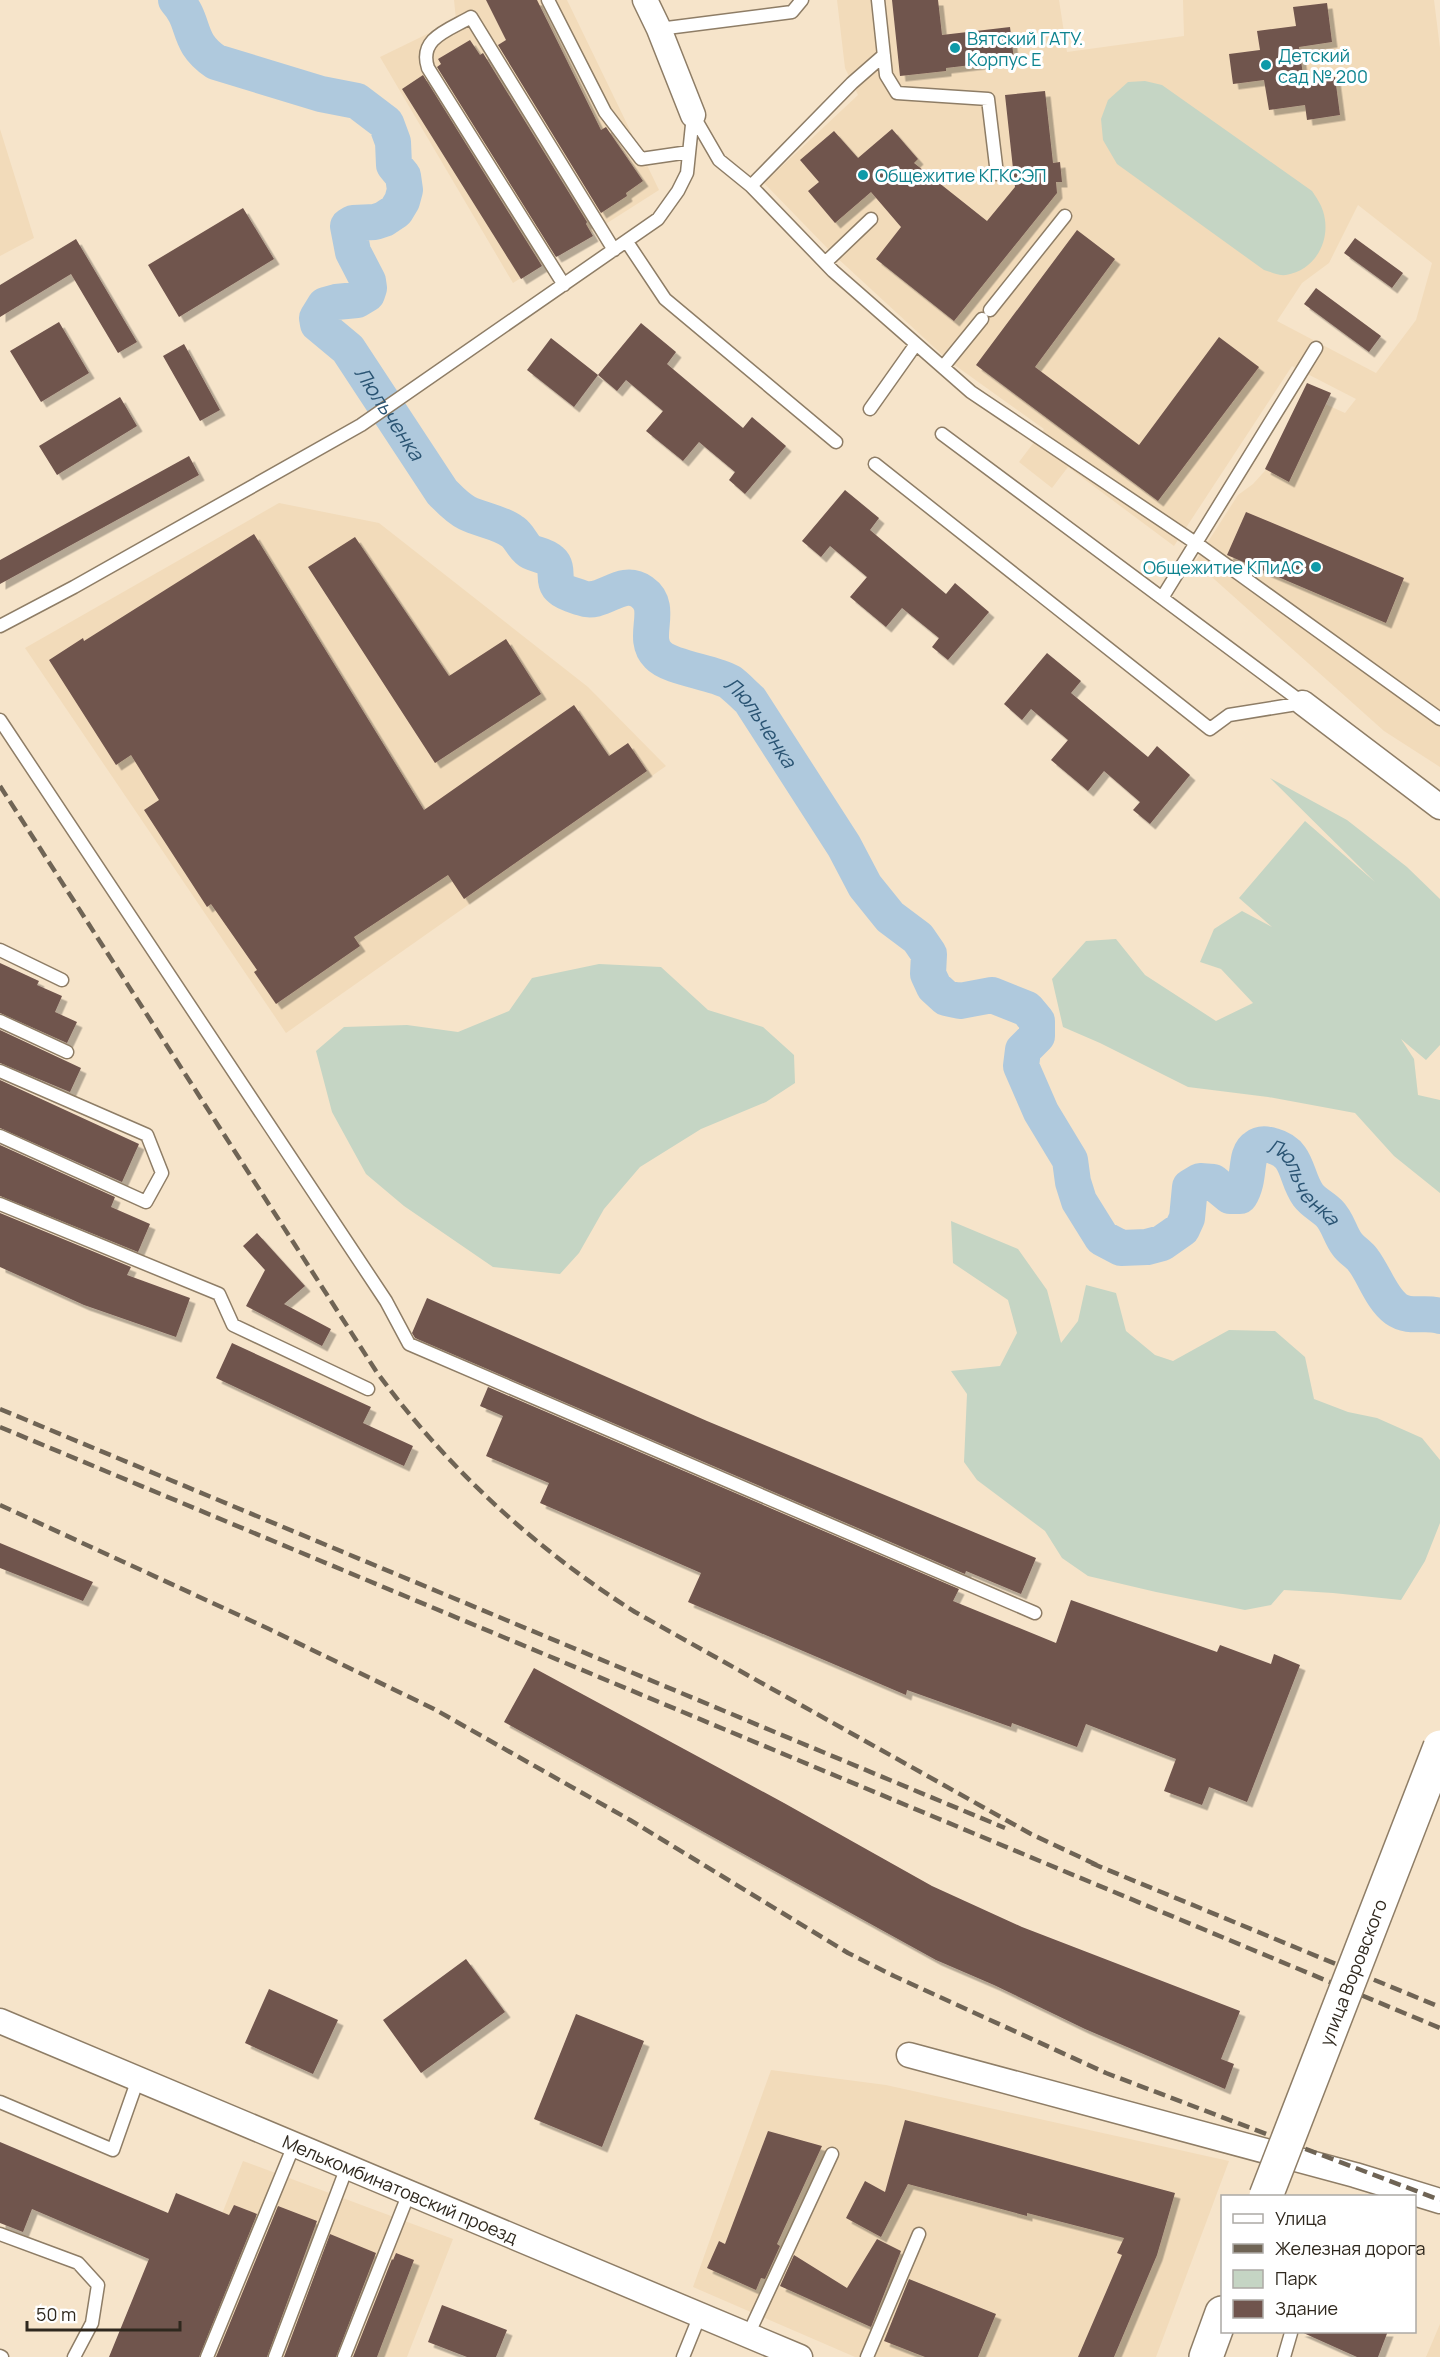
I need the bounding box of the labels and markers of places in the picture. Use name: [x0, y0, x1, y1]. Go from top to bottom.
place label: Вятский ГАТУ. Корпус Е: [967, 26, 1083, 71]
marker: Вятский ГАТУ. Корпус Е: [948, 41, 962, 55]
place label: Детский сад № 200: [1278, 43, 1368, 88]
marker: Детский сад № 200: [1259, 58, 1273, 72]
place label: Общежитие КГКСЭП: [875, 163, 1047, 187]
marker: Общежитие КГКСЭП: [856, 168, 870, 182]
place label: Общежитие КПиАС: [1143, 555, 1304, 579]
marker: Общежитие КПиАС: [1309, 560, 1323, 574]

